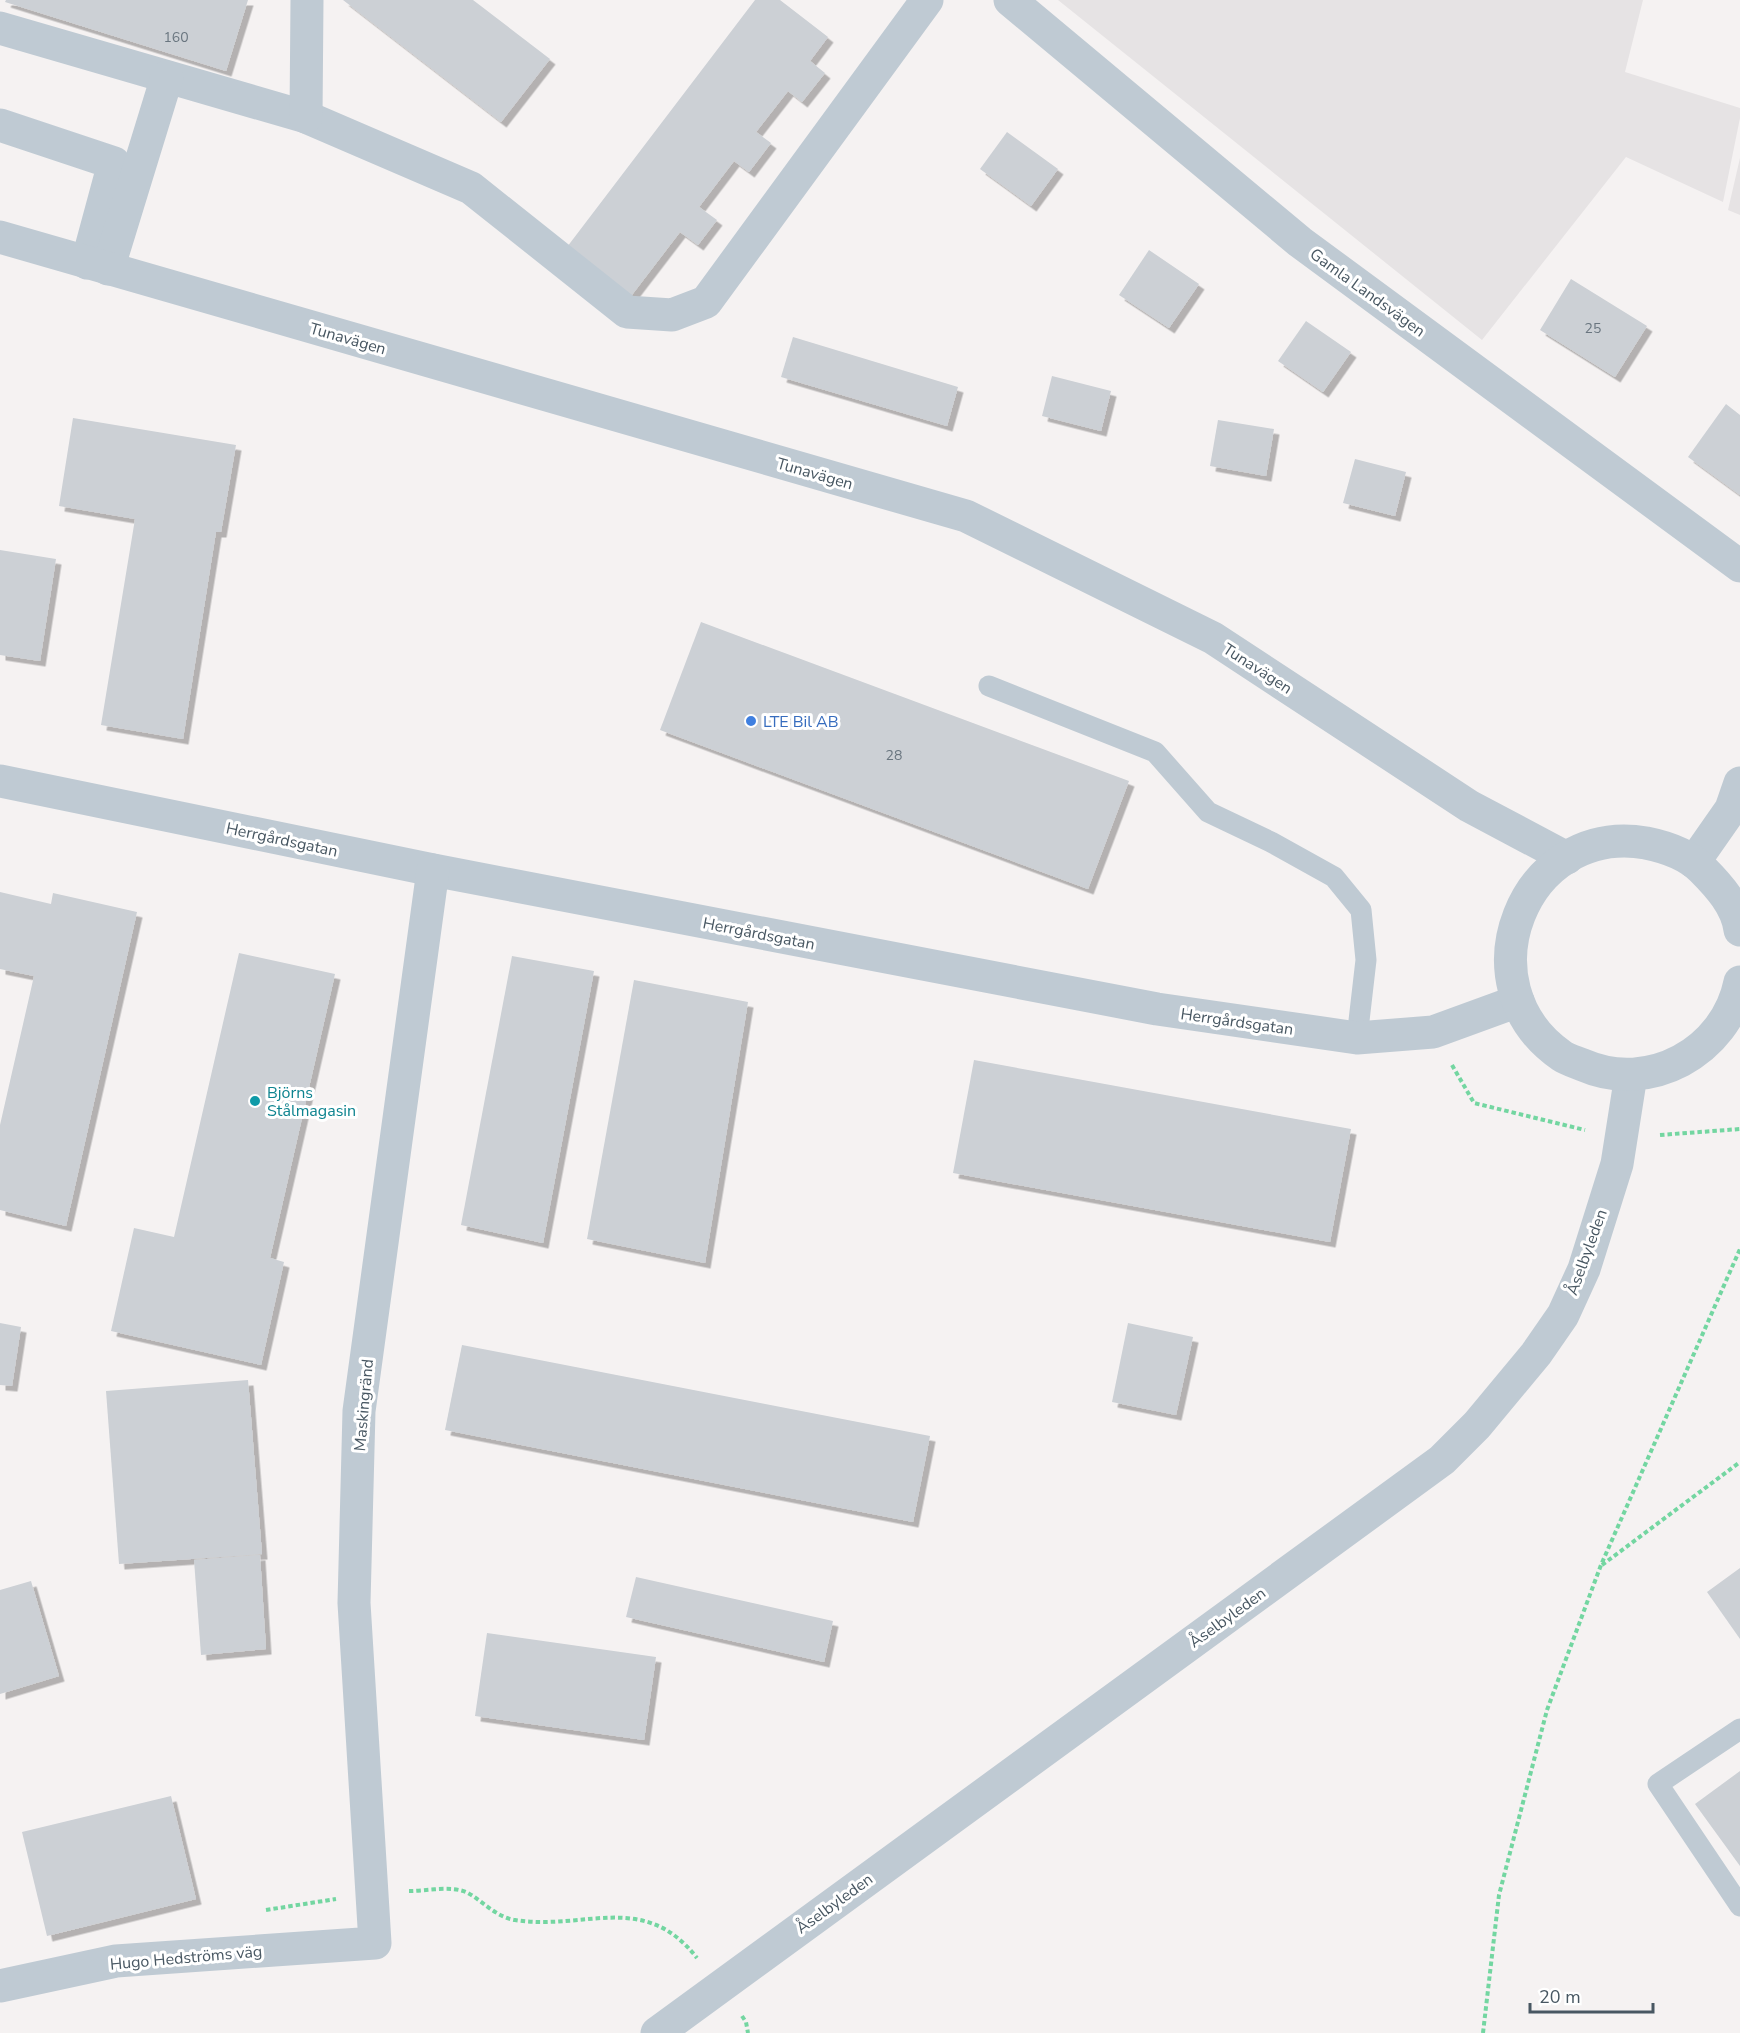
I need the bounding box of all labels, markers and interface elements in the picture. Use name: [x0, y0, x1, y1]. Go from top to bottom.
house number: 160: [163, 28, 189, 47]
street label: Gamla Landsvägen: [1305, 243, 1430, 342]
street label: Tunavägen: [307, 318, 388, 360]
house number: 25: [1585, 319, 1601, 338]
street label: Tunavägen: [774, 453, 855, 495]
street label: Tunavägen: [1219, 638, 1296, 699]
place label: LTE Bil AB: [763, 711, 839, 733]
marker: LTE Bil AB: [744, 714, 758, 728]
house number: 28: [886, 746, 902, 765]
street label: Herrgårdsgatan: [224, 817, 340, 863]
street label: Herrgårdsgatan: [701, 912, 817, 956]
street label: Herrgårdsgatan: [1179, 1003, 1295, 1041]
place label: Björns Stålmagasin: [267, 1082, 356, 1122]
marker: Björns Stålmagasin: [248, 1094, 262, 1108]
street label: Åselbyleden: [1561, 1206, 1613, 1298]
street label: Maskingränd: [349, 1358, 379, 1452]
street label: Åselbyleden: [1185, 1582, 1270, 1653]
street label: Åselbyleden: [792, 1868, 877, 1939]
street label: Hugo Hedströms väg: [109, 1940, 263, 1976]
scale bar: [1530, 1976, 1653, 2014]
text: 20 m: [1539, 1985, 1581, 2009]

